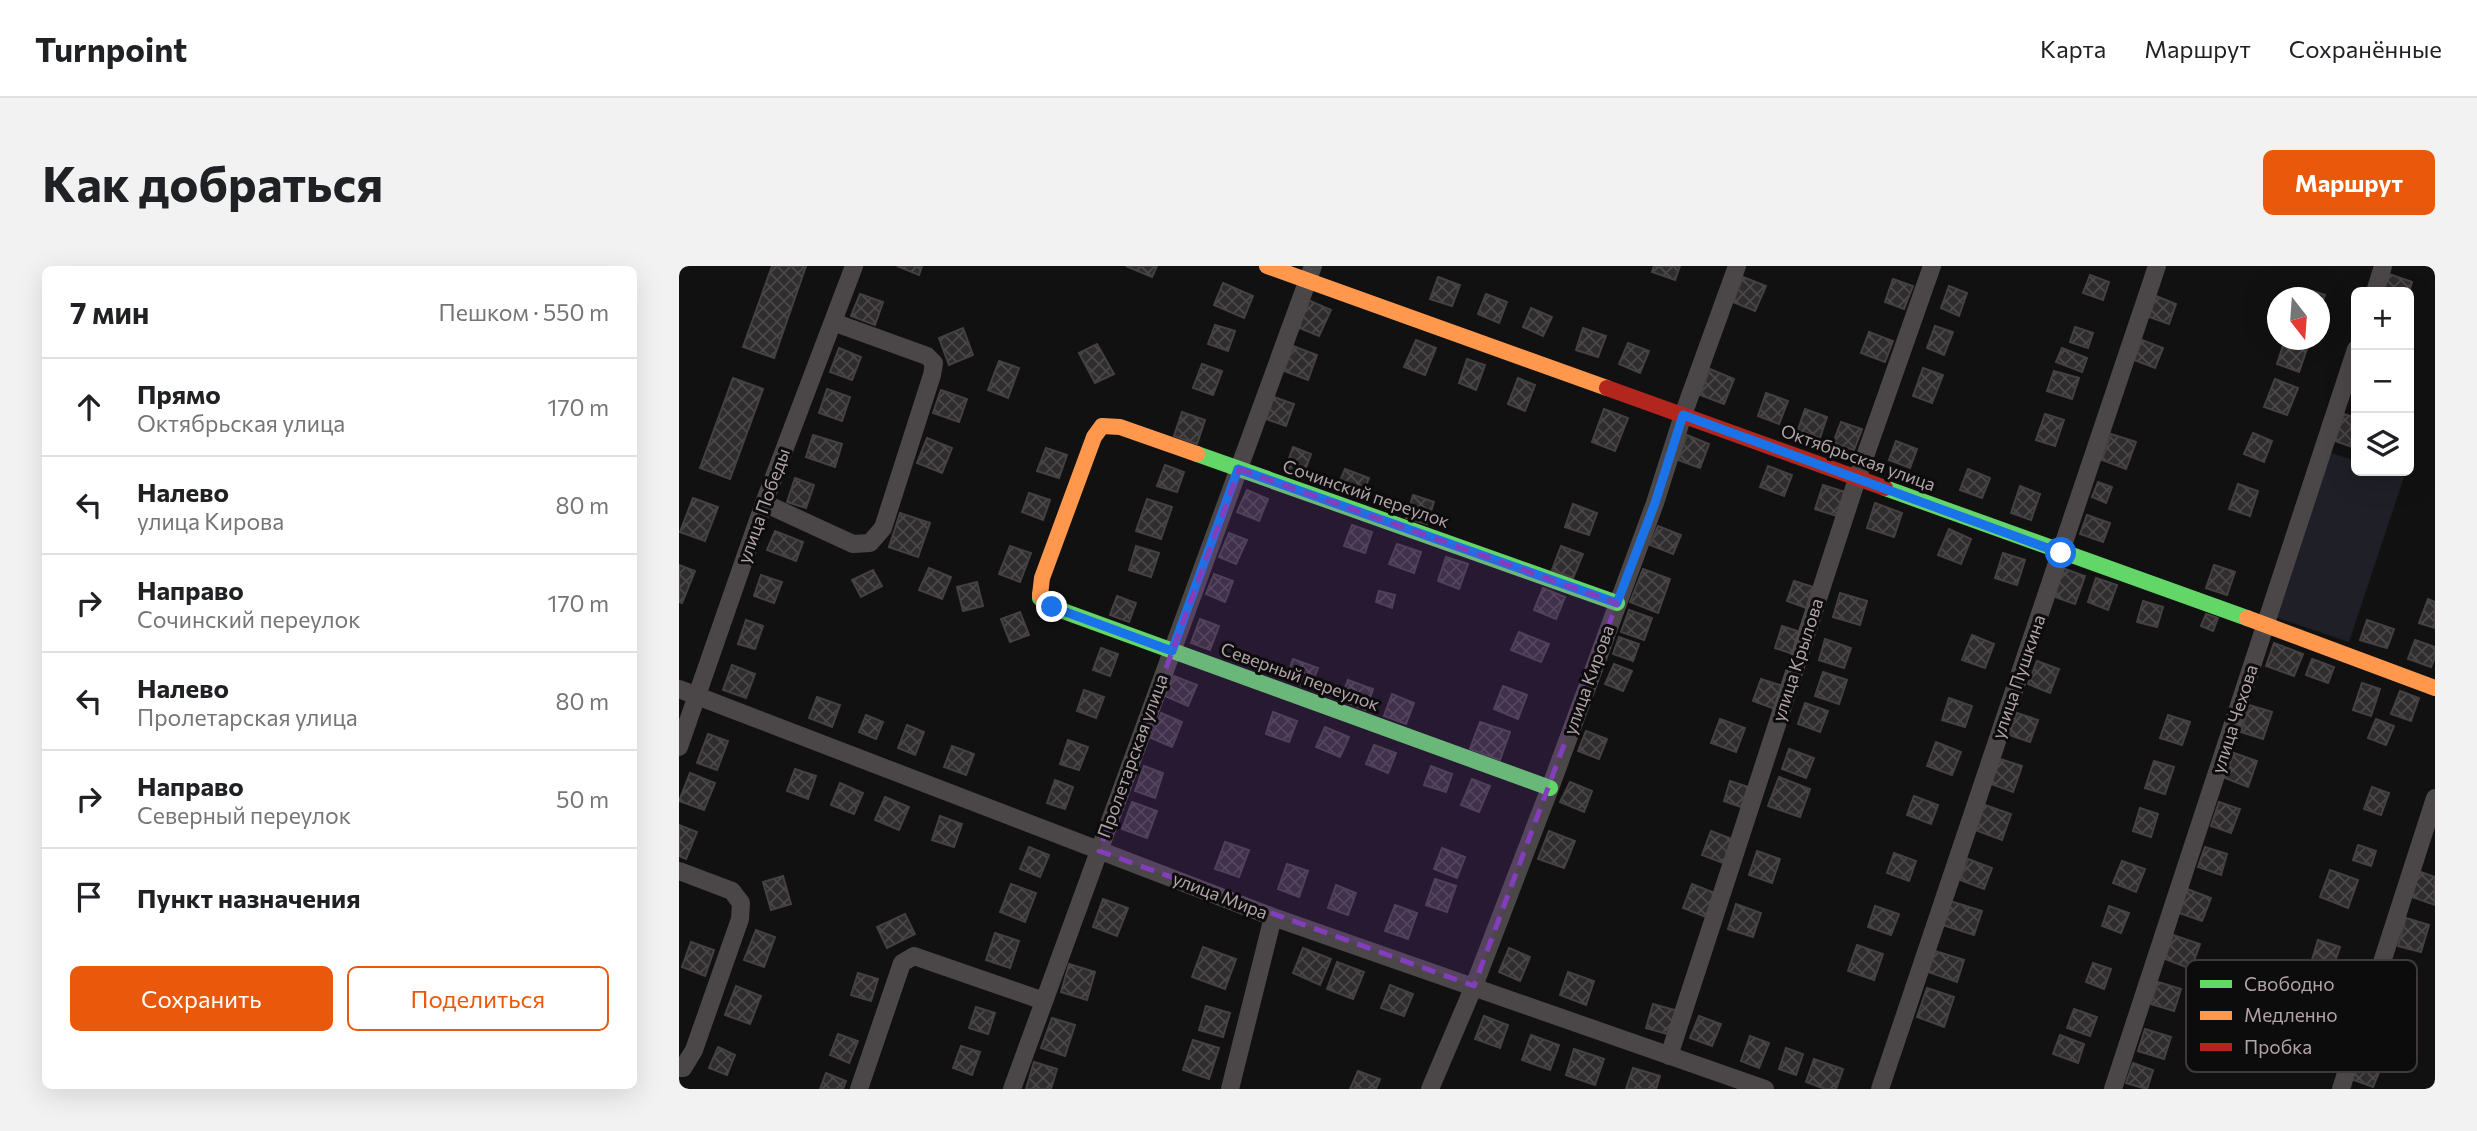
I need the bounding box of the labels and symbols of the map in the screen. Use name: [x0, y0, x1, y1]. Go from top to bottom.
north arrow: [2267, 287, 2330, 350]
street label: Октябрьская улица: [1778, 419, 1939, 495]
street label: улица Победы: [732, 445, 794, 566]
street label: Сочинский переулок: [1280, 454, 1453, 532]
route start: [2045, 537, 2076, 568]
route end: [1036, 591, 1067, 622]
street label: улица Крылова: [1767, 595, 1827, 724]
street label: улица Пушкина: [1987, 612, 2050, 742]
street label: улица Кирова: [1558, 622, 1618, 738]
street label: Северный переулок: [1218, 637, 1383, 715]
street label: улица Чехова: [2206, 661, 2262, 776]
street label: Пролетарская улица: [1092, 671, 1172, 841]
street label: улица Мира: [1170, 867, 1271, 923]
legend: [2186, 960, 2417, 1072]
text: Свободно: [2244, 972, 2334, 995]
text: Медленно: [2244, 1003, 2338, 1026]
text: Пробка: [2244, 1035, 2312, 1058]

